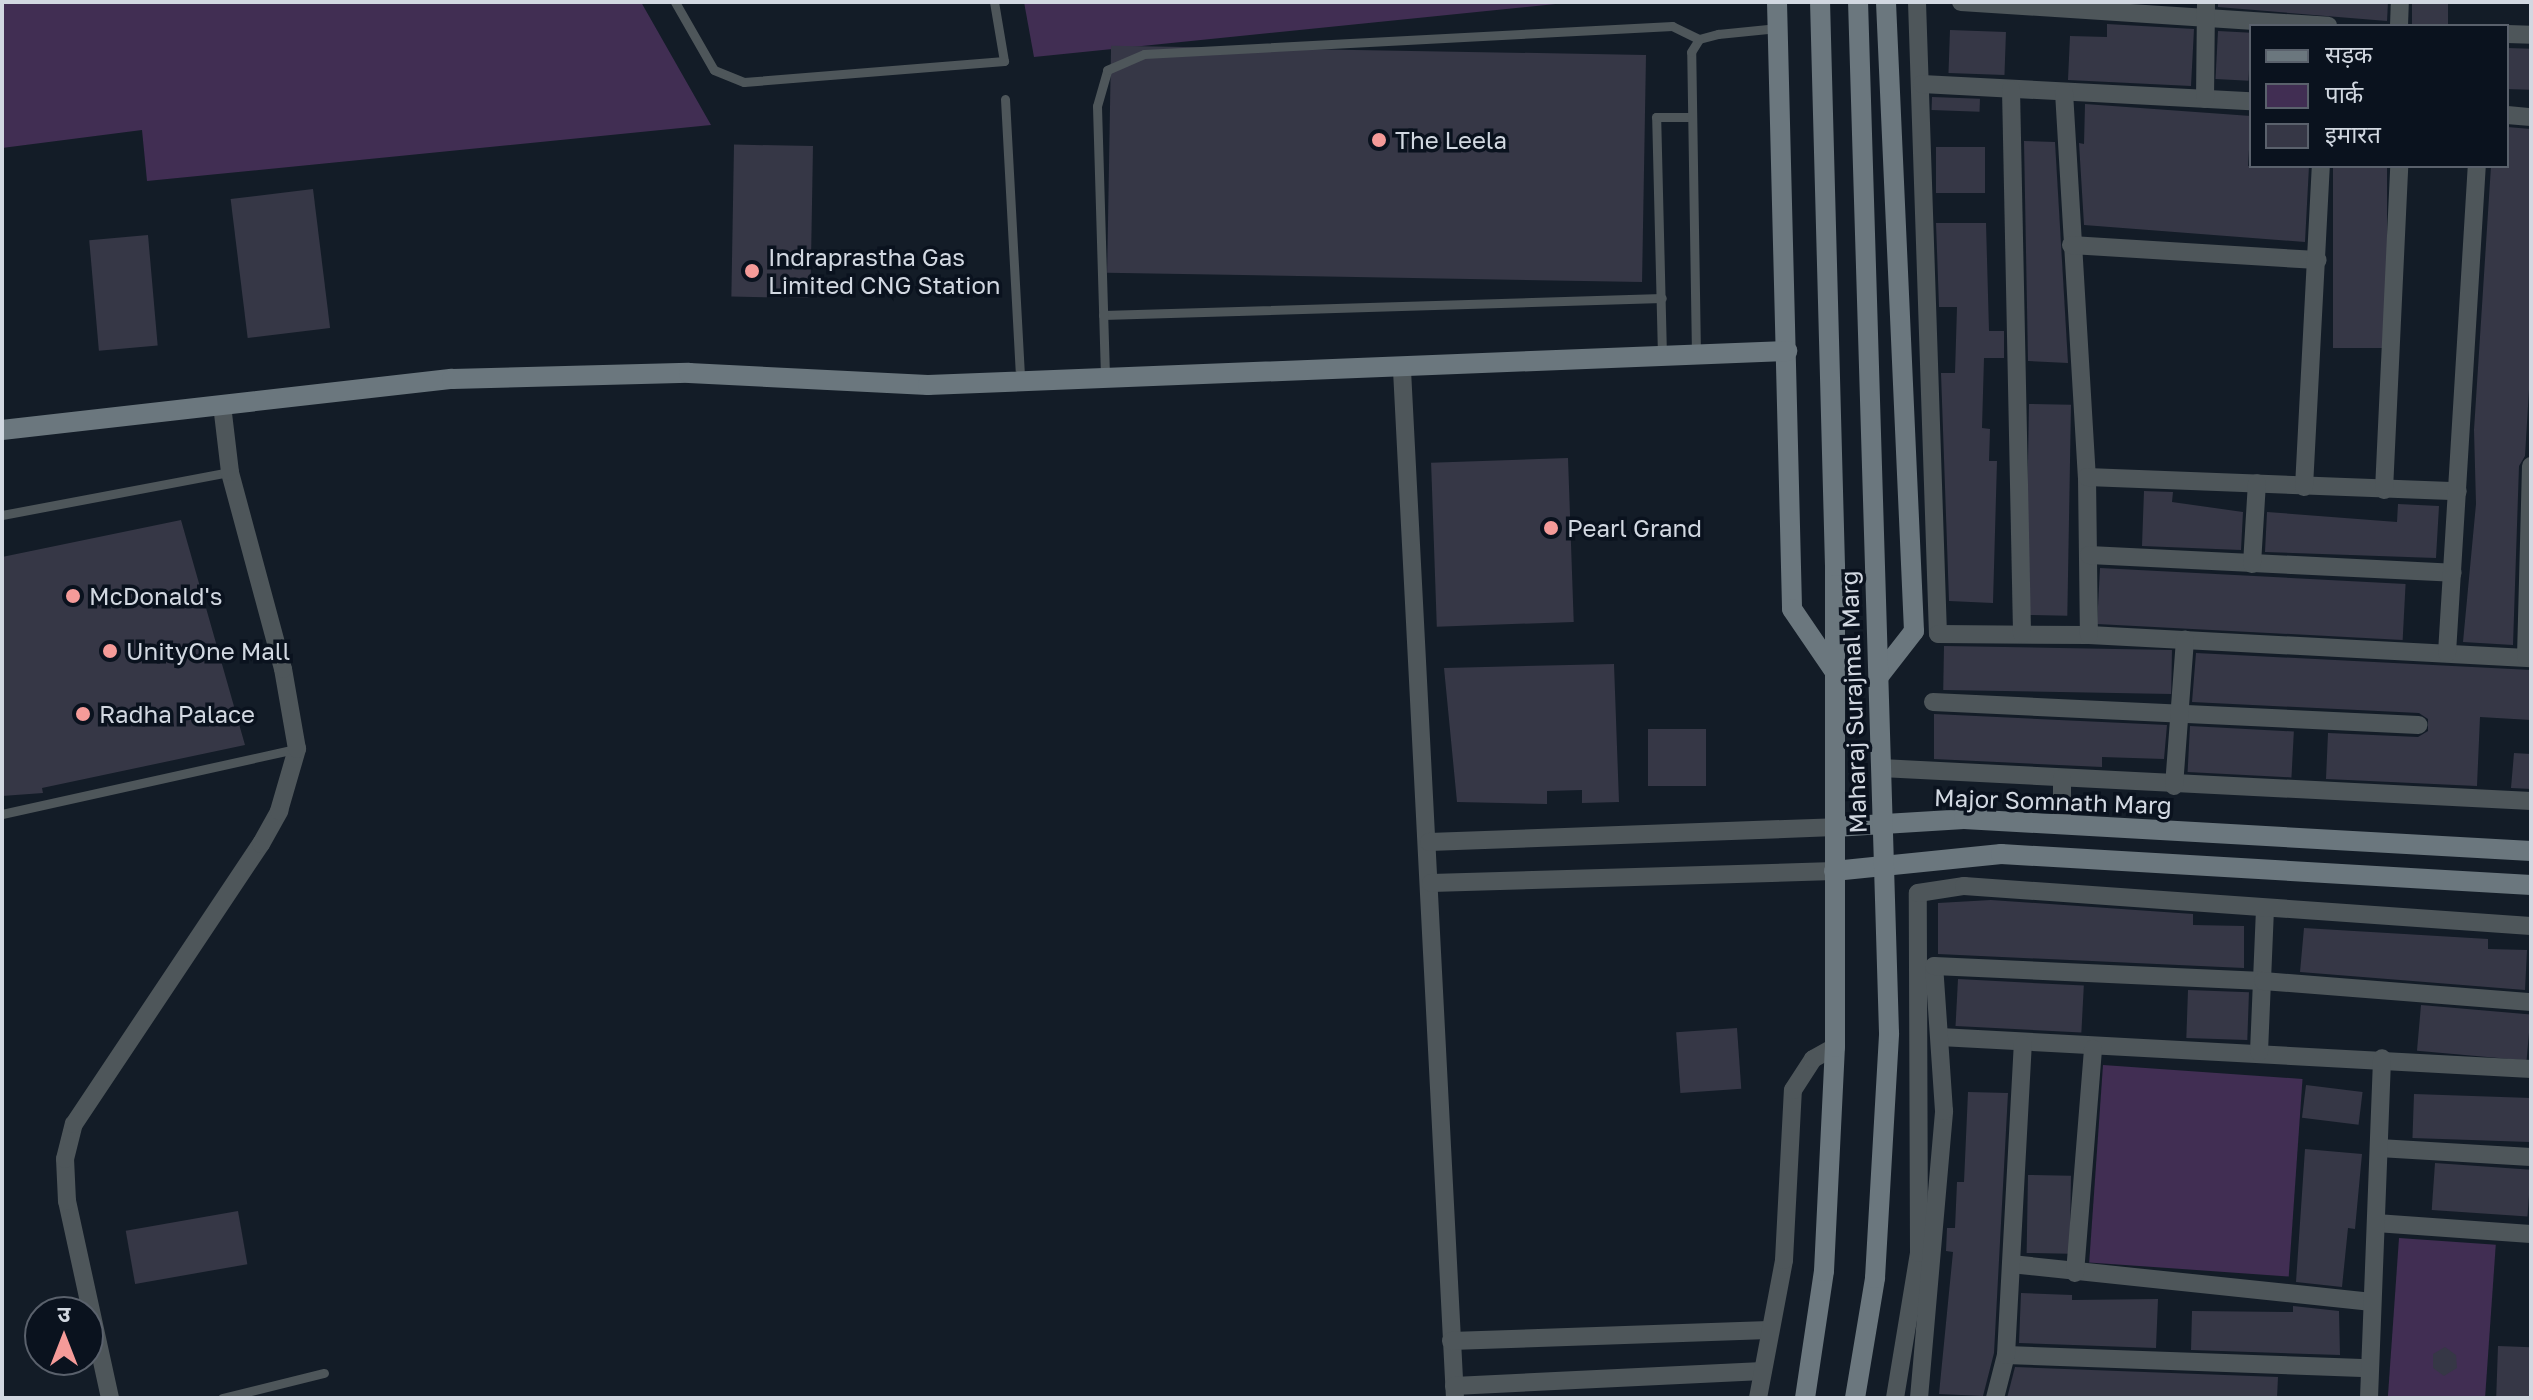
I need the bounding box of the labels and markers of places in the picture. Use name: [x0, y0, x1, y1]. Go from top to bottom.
place label: The Leela: [1395, 126, 1507, 154]
marker: The Leela: [1370, 131, 1388, 149]
place label: Indraprastha Gas Limited CNG Station: [768, 243, 1001, 299]
marker: Indraprastha Gas Limited CNG Station: [743, 262, 761, 280]
place label: Pearl Grand: [1567, 514, 1702, 542]
marker: Pearl Grand: [1542, 519, 1560, 537]
place label: McDonald's: [89, 582, 222, 610]
marker: McDonald's: [64, 587, 82, 605]
place label: UnityOne Mall: [126, 637, 290, 665]
marker: UnityOne Mall: [101, 642, 119, 660]
place label: Radha Palace: [99, 700, 255, 728]
marker: Radha Palace: [74, 705, 92, 723]

